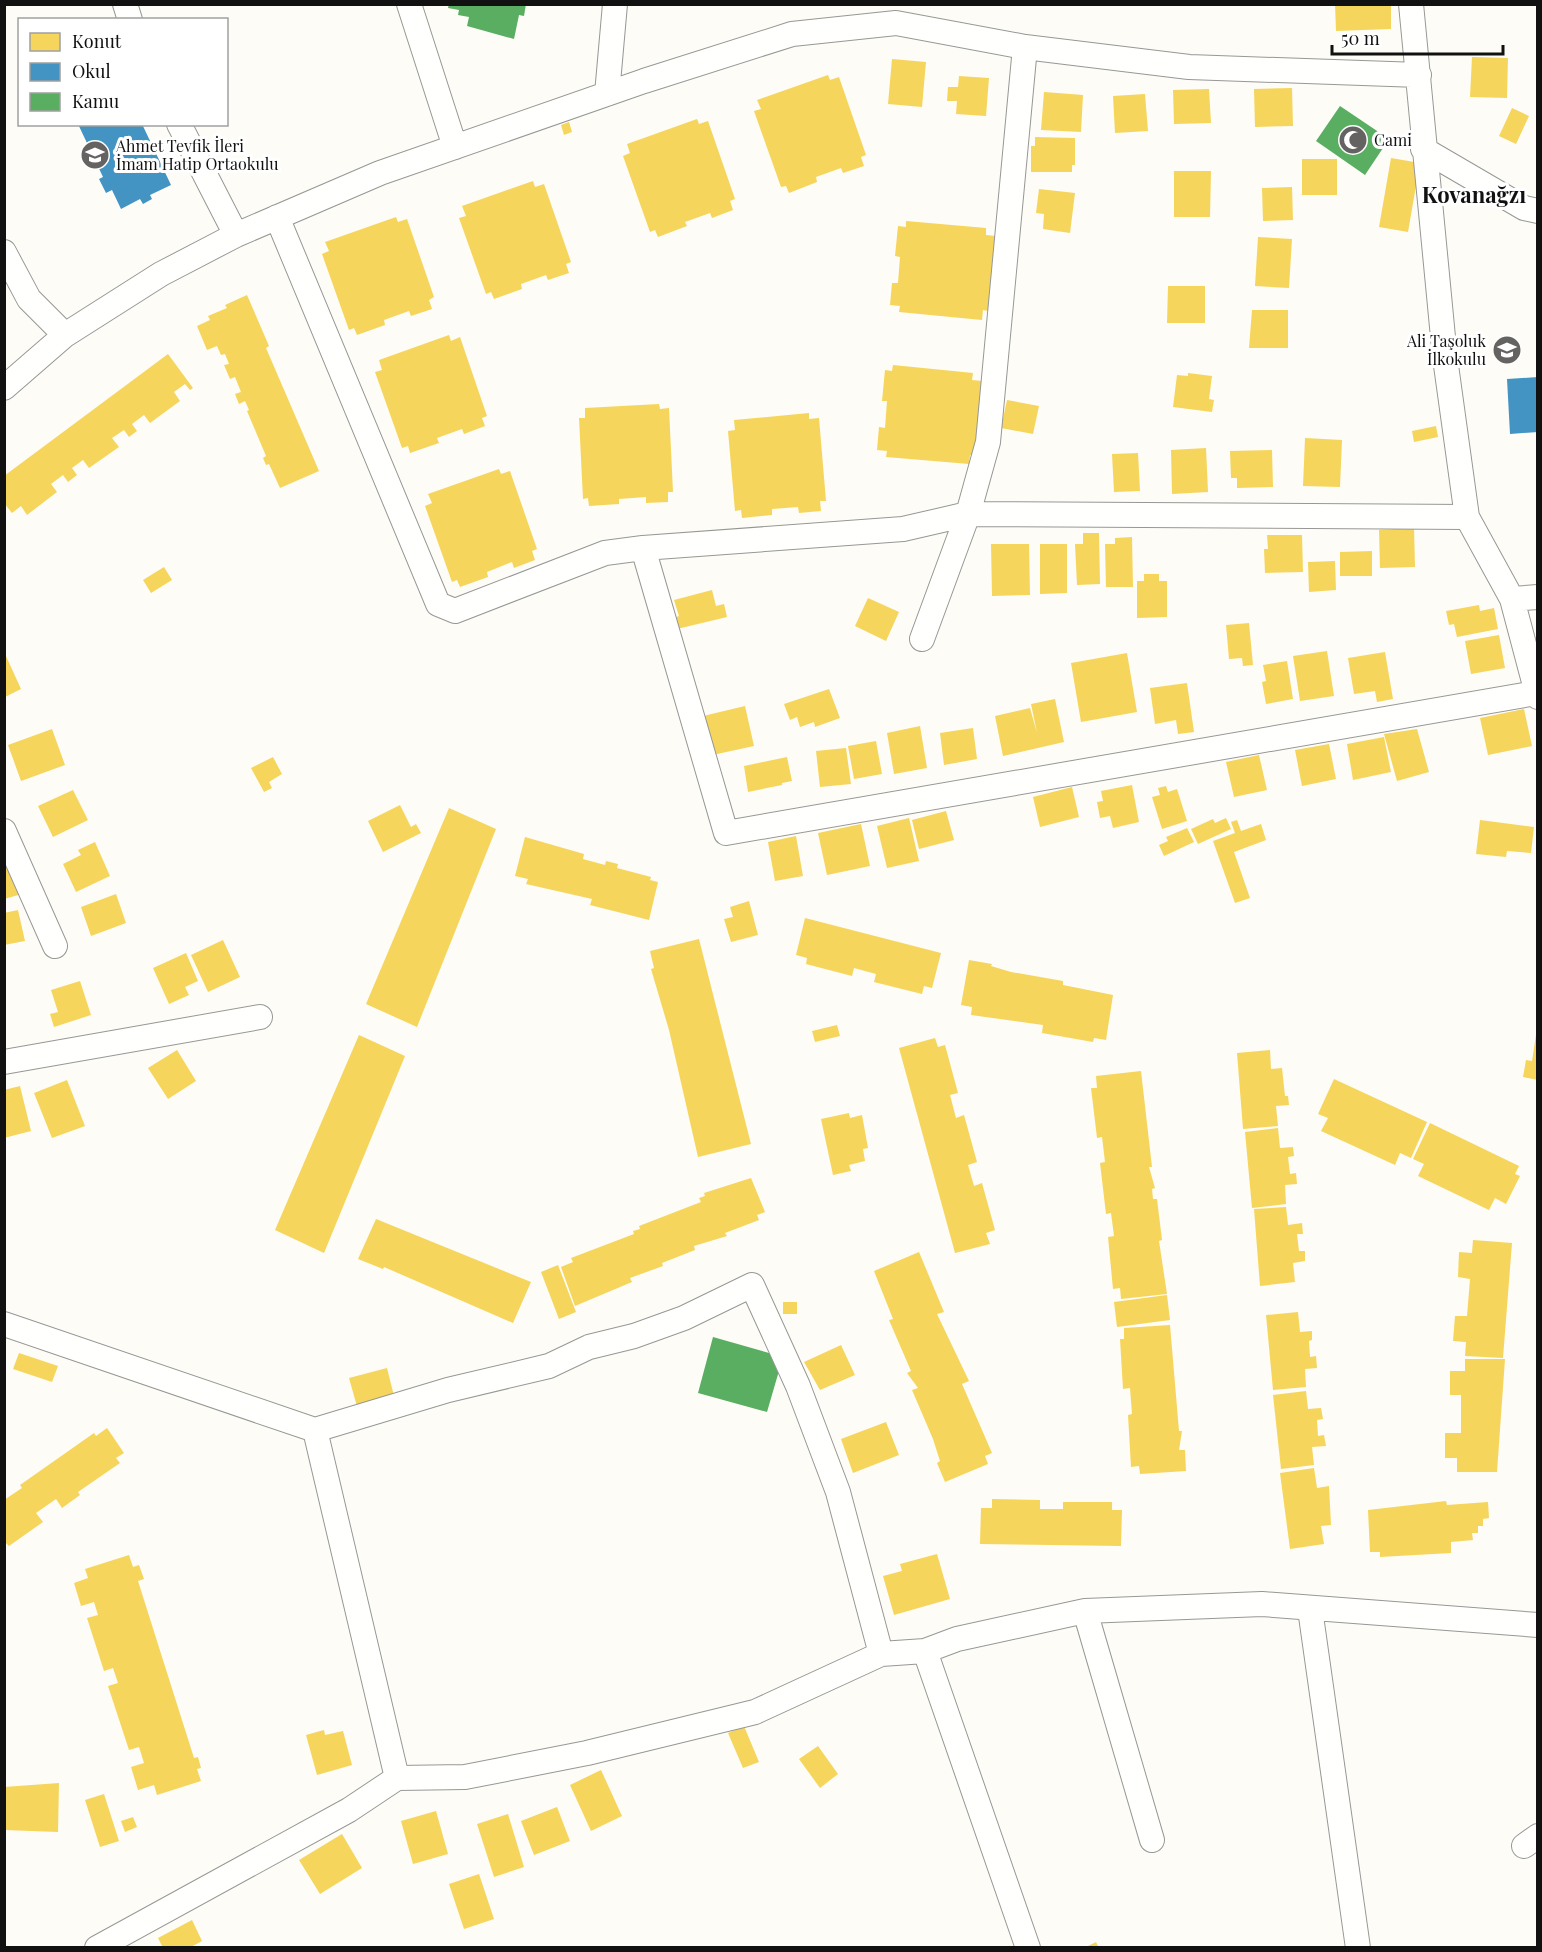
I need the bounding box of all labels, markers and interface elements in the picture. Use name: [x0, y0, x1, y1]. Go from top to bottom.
legend: [18, 18, 228, 126]
scale bar: [1332, 18, 1503, 56]
text: 50 m: [1341, 26, 1380, 50]
text: Konut: [72, 29, 122, 53]
text: Okul: [72, 59, 111, 83]
text: Kamu: [72, 89, 120, 113]
mosque icon: Cami: [1337, 124, 1369, 156]
place label: Cami: [1374, 129, 1412, 150]
place label: Ahmet Tevfik İleri İmam Hatip Ortaokulu: [115, 135, 279, 174]
school or university icon: Ahmet Tevfik İleri İmam Hatip Ortaokulu: [79, 139, 111, 171]
district label: Kovanağzı: [1422, 179, 1526, 209]
place label: Ali Taşoluk İlkokulu: [1406, 330, 1486, 369]
school or university icon: Ali Taşoluk İlkokulu: [1491, 334, 1523, 366]

